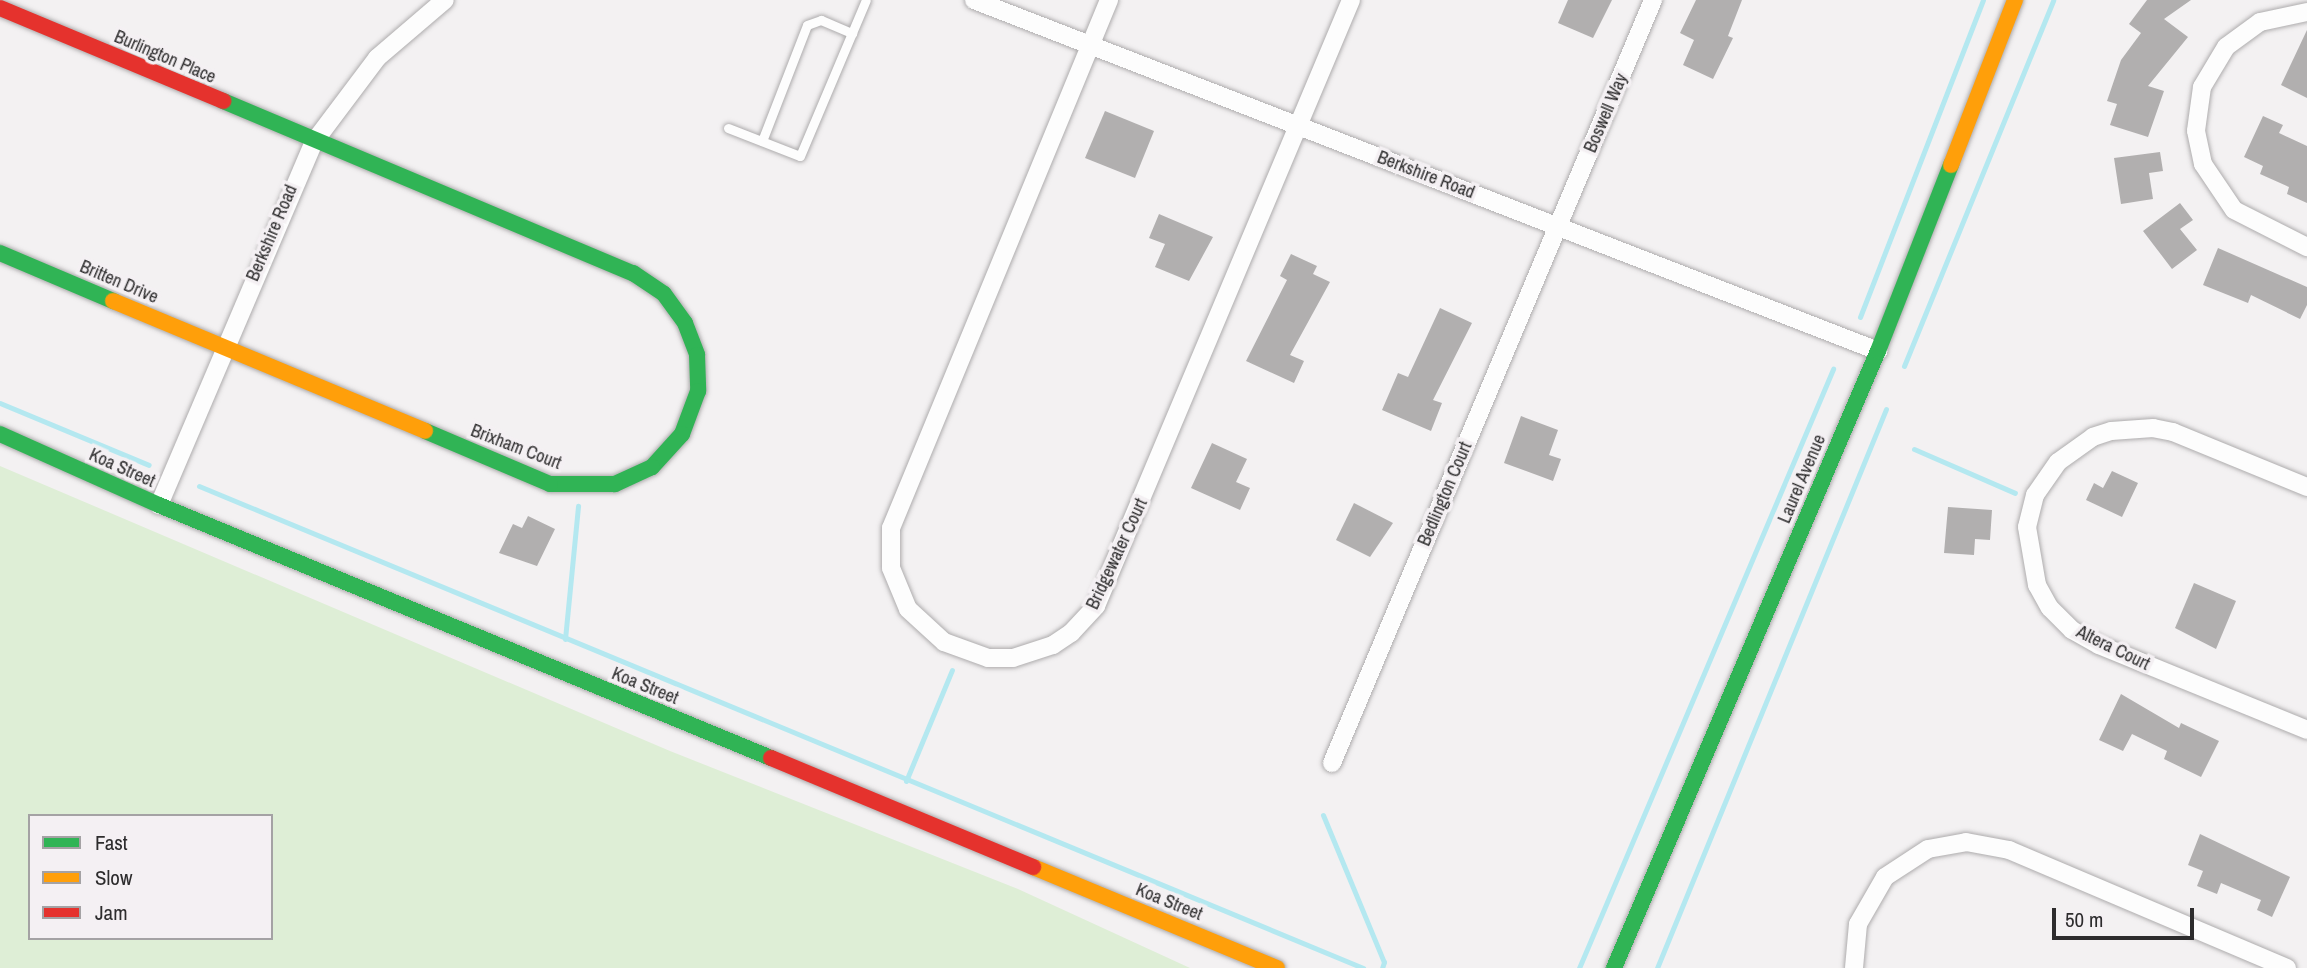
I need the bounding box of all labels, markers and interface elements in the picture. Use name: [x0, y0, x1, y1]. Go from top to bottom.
street label: Burlington Place: [111, 26, 219, 88]
street label: Boswell Way: [1580, 70, 1632, 156]
street label: Berkshire Road: [1374, 147, 1478, 203]
street label: Berkshire Road: [242, 182, 302, 284]
street label: Britten Drive: [77, 256, 161, 308]
street label: Brixham Court: [468, 420, 564, 474]
street label: Laurel Avenue: [1774, 431, 1830, 527]
street label: Bedlington Court: [1413, 439, 1477, 549]
street label: Koa Street: [86, 444, 158, 492]
street label: Bridgewater Court: [1082, 495, 1152, 613]
street label: Altera Court: [2073, 621, 2153, 675]
street label: Koa Street: [609, 663, 681, 709]
legend: [28, 814, 273, 940]
text: Fast: [95, 828, 128, 857]
text: Slow: [95, 863, 132, 892]
street label: Koa Street: [1133, 879, 1205, 925]
scale bar: [2055, 894, 2197, 938]
text: Jam: [95, 898, 128, 927]
text: 50 m: [2065, 905, 2103, 934]

